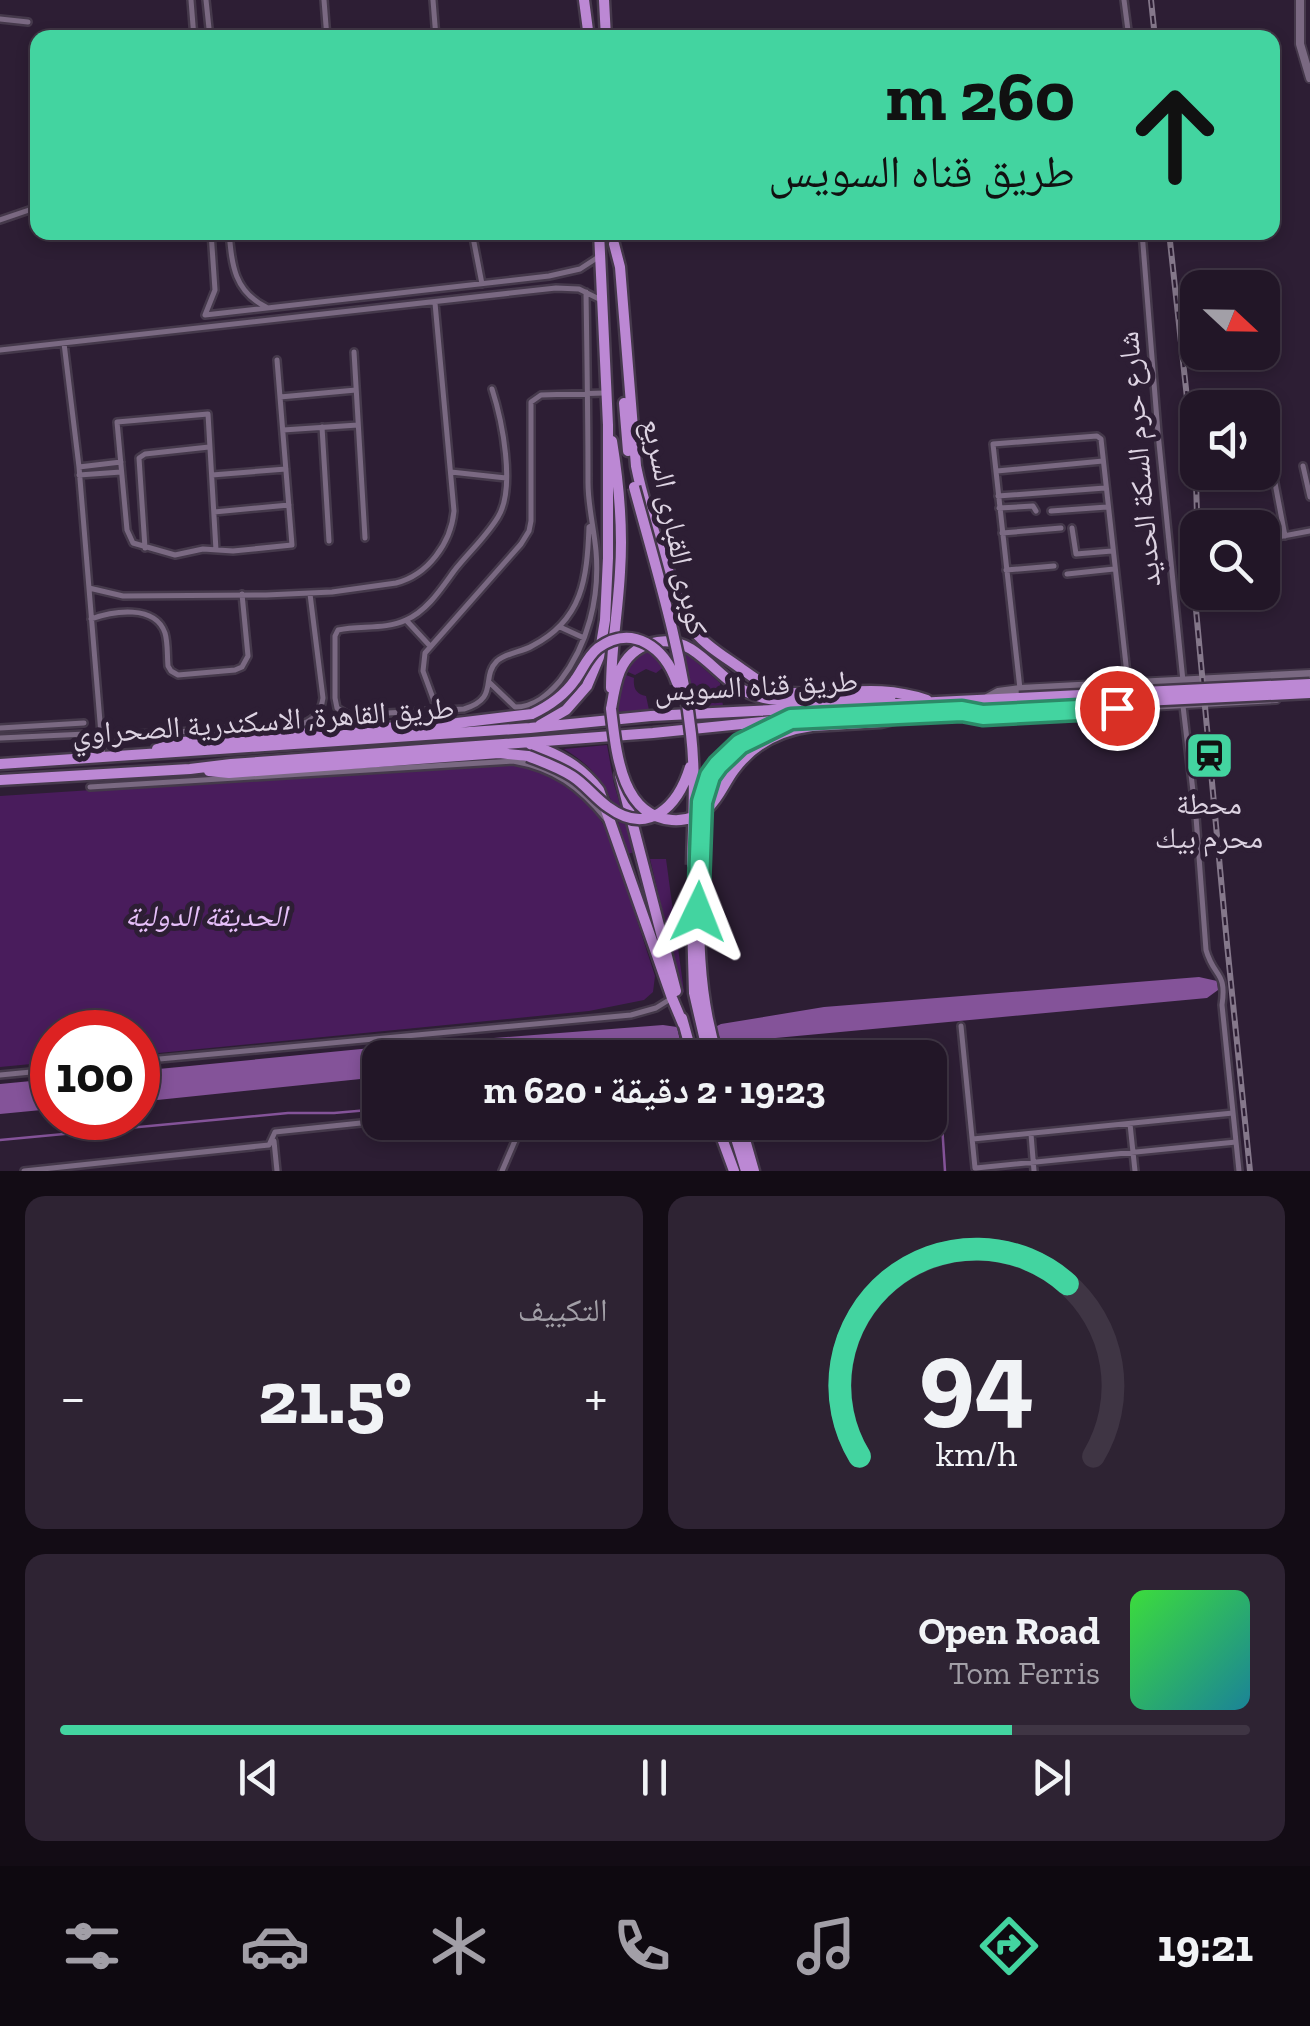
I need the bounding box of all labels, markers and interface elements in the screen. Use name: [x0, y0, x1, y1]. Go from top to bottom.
text: 260 m: [885, 54, 1075, 138]
icon: ahead: [1110, 70, 1240, 200]
text: طريق قناه السويس: [768, 145, 1075, 199]
north arrow: [1180, 270, 1280, 370]
map controls: [1180, 270, 1280, 610]
street label: شارع حرم السكة الحديد: [1110, 330, 1169, 588]
button: sound: [1180, 390, 1280, 490]
street label: كوبرى القبارى السريع: [633, 415, 716, 639]
button: search: [1180, 510, 1280, 610]
street label: طريق قناه السويس: [653, 663, 859, 709]
pin: [1075, 666, 1160, 751]
icon: arrive: [1090, 681, 1145, 736]
street label: طريق القاهرة, الاسكندرية الصحراوي: [70, 690, 456, 758]
station icon: محطة محرم بيك: [1183, 729, 1235, 781]
place label: محطة محرم بيك: [1155, 786, 1263, 857]
position arrow: [646, 860, 750, 964]
park label: الحديقة الدولية: [125, 898, 290, 934]
speed limit sign: 100: [30, 1010, 160, 1140]
text: 19:23 · 2 دقيقة · 620 m: [483, 1067, 826, 1113]
text: التكييف: [518, 1291, 608, 1329]
text: 94: [919, 1316, 1034, 1441]
text: 21.5°: [258, 1352, 412, 1442]
text: −: [60, 1364, 86, 1430]
text: +: [584, 1364, 608, 1430]
text: km/h: [935, 1432, 1017, 1475]
text: Open Road: [919, 1608, 1100, 1654]
text: Tom Ferris: [949, 1654, 1100, 1692]
icon: previous: [231, 1750, 286, 1805]
icon: pause: [627, 1750, 682, 1805]
icon: next: [1024, 1750, 1079, 1805]
icon: filters: [57, 1911, 127, 1981]
icon: car: [240, 1911, 310, 1981]
icon: climate: [424, 1911, 494, 1981]
icon: phone: [607, 1911, 677, 1981]
icon: music: [791, 1911, 861, 1981]
icon: directions: [974, 1911, 1044, 1981]
text: 19:21: [1158, 1919, 1253, 1973]

